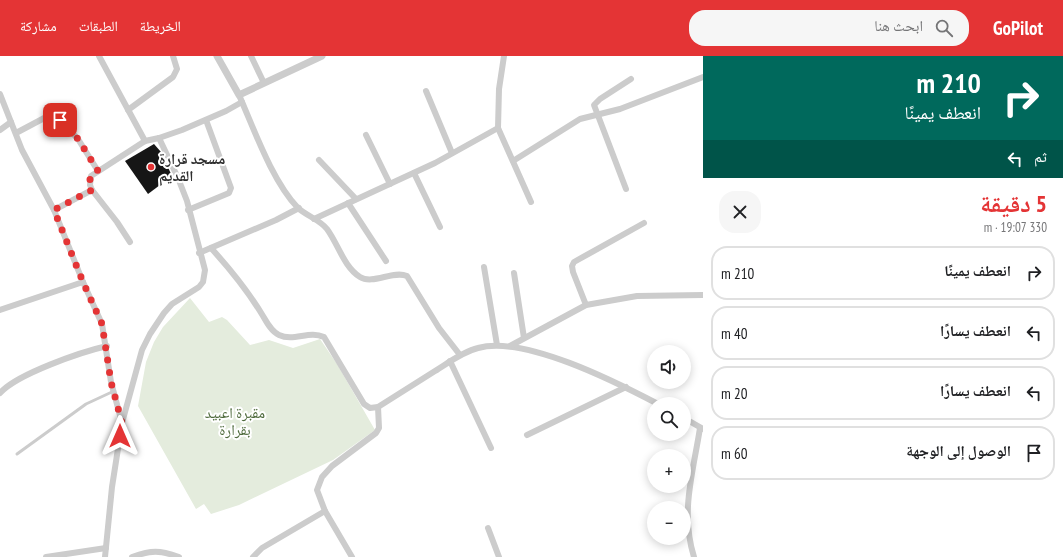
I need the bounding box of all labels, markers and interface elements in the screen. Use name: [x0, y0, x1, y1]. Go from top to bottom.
search box: [689, 10, 969, 46]
text: ابحث هنا: [874, 16, 923, 35]
text: GoPilot: [993, 16, 1043, 40]
text: مشاركة: [20, 17, 57, 35]
text: الطبقات: [79, 17, 118, 35]
text: الخريطة: [140, 17, 181, 35]
icon: search: [933, 17, 955, 39]
text: 210 m: [917, 64, 981, 101]
icon: right: [995, 72, 1047, 124]
text: انعطف يمينًا: [905, 101, 981, 124]
pin: [43, 103, 77, 137]
icon: arrive: [49, 109, 71, 131]
text: ثم: [1034, 147, 1047, 166]
icon: left: [1004, 148, 1026, 170]
place label: مسجد قرارة القديم: [159, 149, 225, 186]
marker: مسجد قرارة القديم: [146, 162, 156, 172]
text: 5 دقيقة: [980, 188, 1047, 219]
button: close: [719, 191, 761, 233]
text: 330 m · 19:07: [984, 219, 1047, 236]
text: انعطف يمينًا: [944, 261, 1011, 280]
icon: right: [1023, 262, 1045, 284]
text: 210 m: [721, 264, 754, 283]
text: انعطف يسارًا: [940, 321, 1011, 340]
icon: left: [1023, 322, 1045, 344]
text: 40 m: [721, 324, 747, 343]
map controls: [647, 345, 691, 545]
button: sound: [647, 345, 691, 389]
text: انعطف يسارًا: [940, 381, 1011, 400]
icon: left: [1023, 382, 1045, 404]
text: 20 m: [721, 384, 747, 403]
button: search: [647, 397, 691, 441]
park label: مقبرة اعبيد بقرارة: [205, 403, 265, 439]
position arrow: [99, 415, 141, 457]
text: الوصول إلى الوجهة: [906, 441, 1011, 460]
icon: arrive: [1023, 442, 1045, 464]
text: 60 m: [721, 444, 747, 463]
button: +: [647, 449, 691, 493]
button: −: [647, 501, 691, 545]

